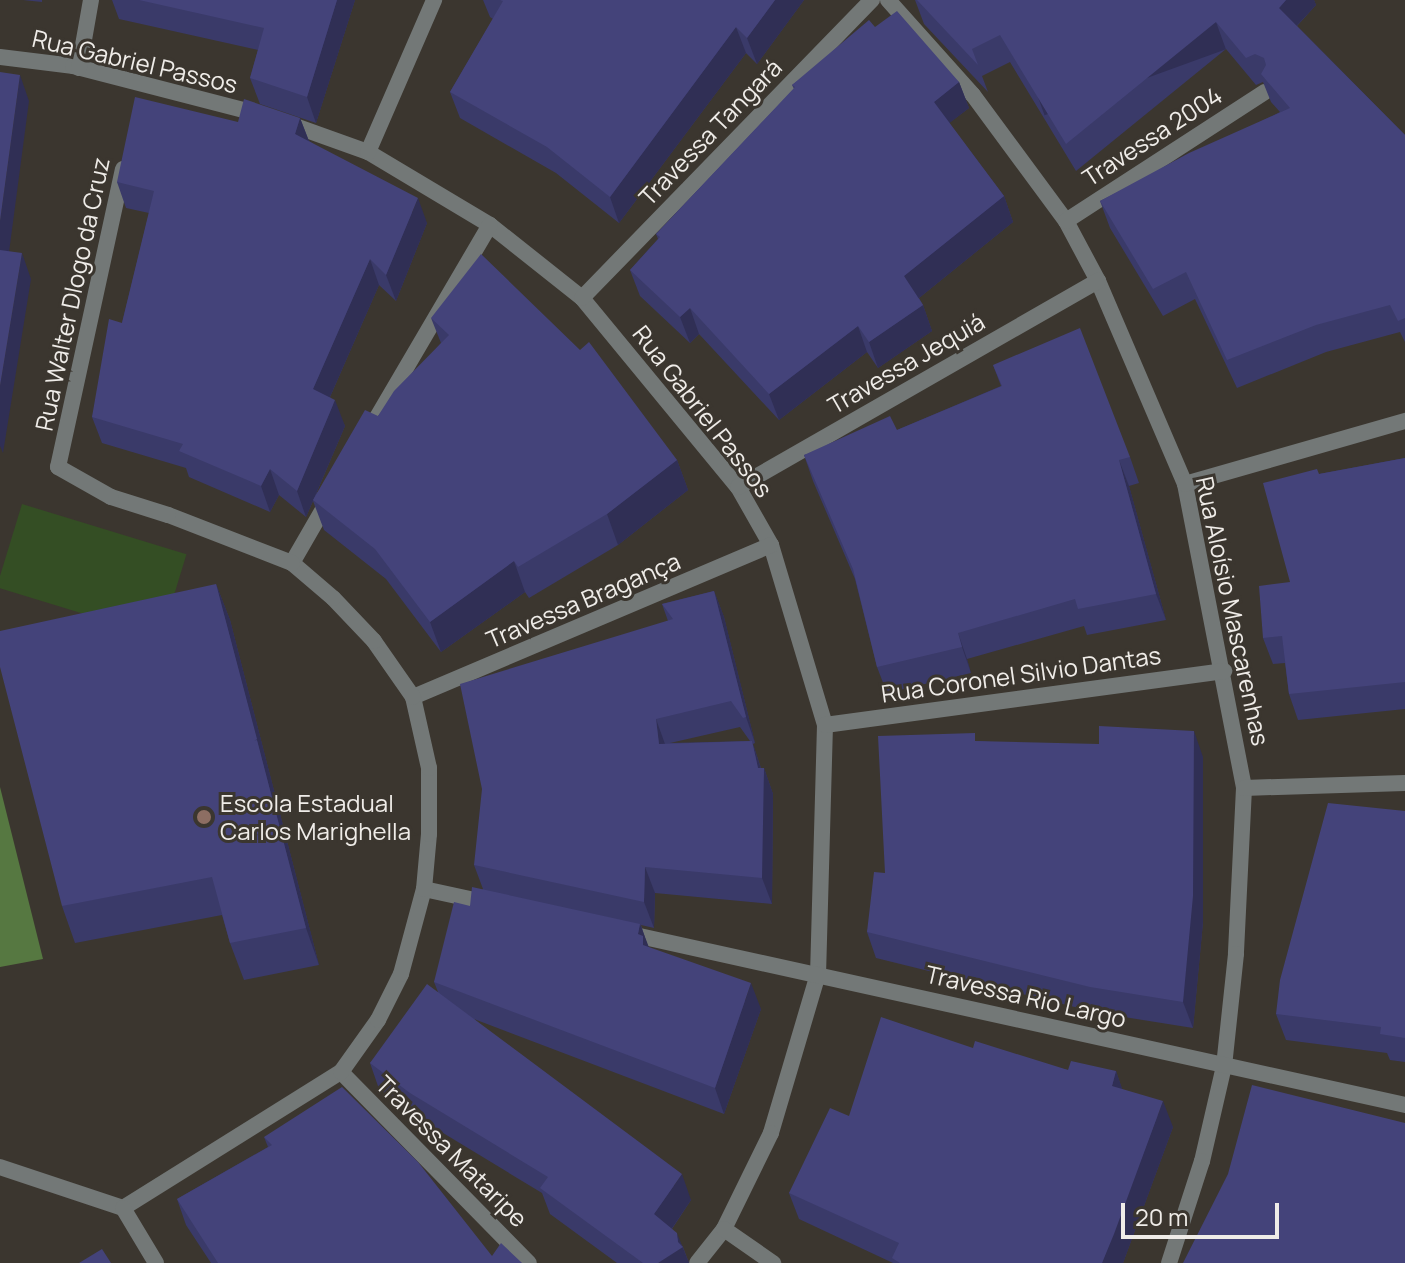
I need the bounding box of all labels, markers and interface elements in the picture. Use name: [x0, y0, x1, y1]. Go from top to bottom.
street label: Rua Gabriel Passos: [30, 23, 240, 99]
street label: Travessa Tangará: [633, 53, 787, 211]
street label: Travessa 2004: [1077, 80, 1227, 192]
street label: Rua Walter Dlogo da Cruz: [29, 155, 115, 433]
street label: Travessa Jequiá: [823, 307, 989, 419]
street label: Rua Gabriel Passos: [627, 319, 779, 503]
street label: Rua Aloísio Mascarenhas: [1190, 474, 1276, 748]
street label: Travessa Bragança: [482, 546, 684, 654]
street label: Rua Coronel Silvio Dantas: [879, 640, 1163, 708]
place label: Escola Estadual Carlos Marighella: [220, 789, 411, 845]
marker: Escola Estadual Carlos Marighella: [195, 808, 213, 826]
street label: Travessa Rio Largo: [923, 959, 1129, 1033]
street label: Travessa Mataripe: [370, 1069, 534, 1233]
scale bar: [1125, 1187, 1283, 1237]
text: 20 m: [1135, 1200, 1188, 1233]

